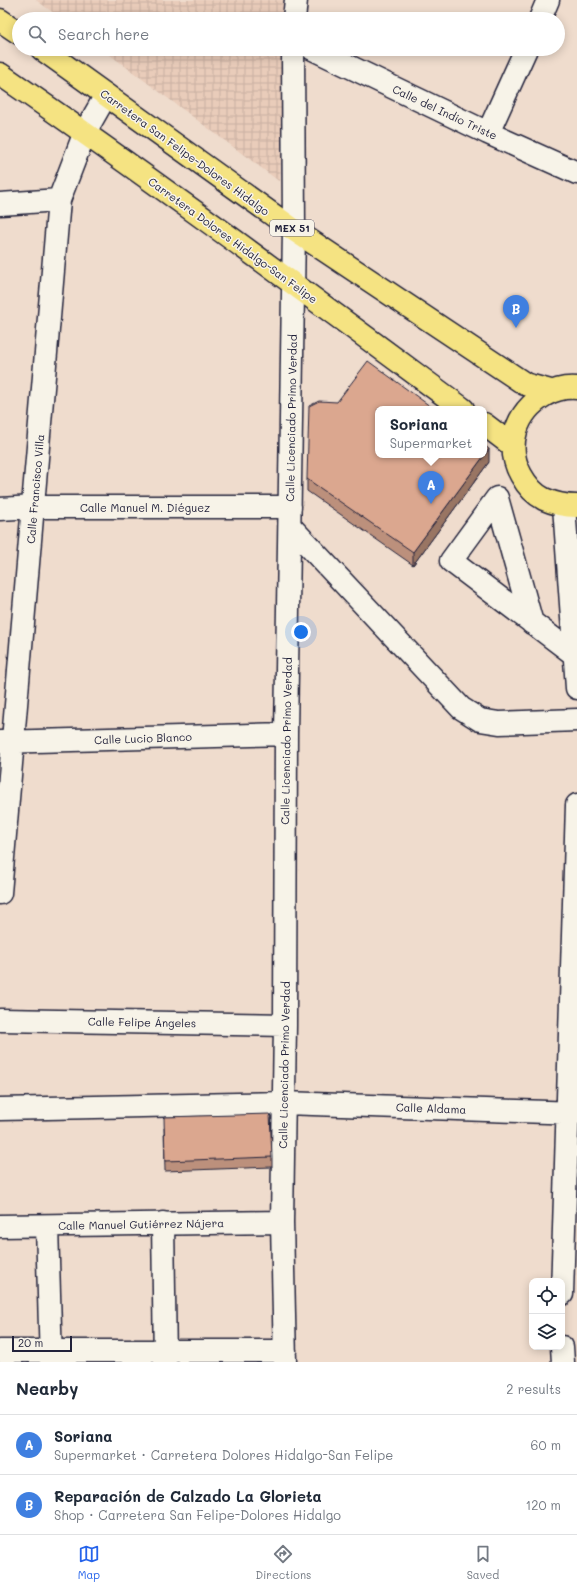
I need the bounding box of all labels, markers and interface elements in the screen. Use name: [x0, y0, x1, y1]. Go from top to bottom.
search box: [12, 12, 565, 56]
icon: search: [26, 23, 48, 45]
text: Search here: [58, 24, 149, 44]
street label: Calle del Indio Triste: [390, 81, 500, 143]
street label: Carretera San Felipe-Dolores Hidalgo: [98, 86, 273, 219]
street label: Carretera Dolores Hidalgo-San Felipe: [146, 174, 321, 307]
road number: MEX 51: [270, 220, 314, 236]
pin: B: [503, 295, 529, 328]
street label: Calle Licenciado Primo Verdad: [282, 334, 300, 502]
popup: [375, 406, 487, 458]
text: Soriana: [390, 414, 448, 434]
street label: Calle Francisco Villa: [23, 434, 47, 544]
text: Supermarket: [390, 434, 472, 451]
pin: A: [418, 471, 444, 504]
street label: Calle Manuel M. Diéguez: [80, 500, 210, 515]
your location: [291, 622, 311, 642]
street label: Calle Licenciado Primo Verdad: [277, 657, 295, 825]
street label: Calle Lucio Blanco: [94, 729, 193, 747]
street label: Calle Licenciado Primo Verdad: [275, 981, 293, 1149]
street label: Calle Felipe Ángeles: [88, 1014, 196, 1030]
street label: Calle Aldama: [396, 1099, 467, 1117]
street label: Calle Manuel Gutiérrez Nájera: [58, 1215, 224, 1233]
map controls: [529, 1278, 565, 1350]
button: locate: [529, 1278, 565, 1314]
button: layers: [529, 1314, 565, 1350]
scale bar: [12, 1334, 72, 1353]
text: 20 m: [18, 1335, 43, 1350]
text: Nearby: [16, 1377, 78, 1399]
text: 2 results: [506, 1380, 561, 1397]
text: Soriana: [54, 1426, 112, 1446]
text: A: [24, 1436, 34, 1453]
text: 60 m: [531, 1436, 561, 1453]
text: Supermarket · Carretera Dolores Hidalgo-San Felipe: [54, 1446, 393, 1463]
text: Reparación de Calzado La Glorieta: [54, 1486, 322, 1506]
text: B: [25, 1496, 33, 1513]
text: 120 m: [525, 1496, 561, 1513]
text: Shop · Carretera San Felipe-Dolores Hidalgo: [54, 1506, 341, 1523]
tab: Map: [78, 1543, 100, 1582]
tab: Directions: [255, 1543, 311, 1582]
tab: Saved: [467, 1543, 499, 1582]

